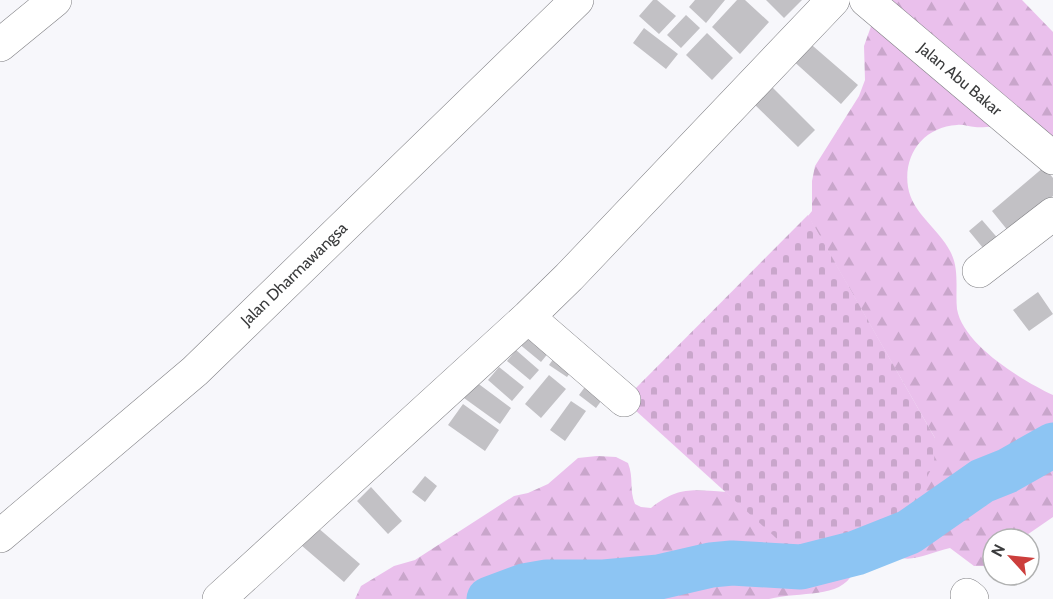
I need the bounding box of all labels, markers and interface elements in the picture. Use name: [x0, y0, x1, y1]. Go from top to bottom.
street label: Jalan Abu Bakar: [914, 38, 1006, 120]
street label: Jalan Dharmawangsa: [236, 218, 351, 330]
north arrow: [981, 527, 1041, 587]
text: N: [987, 541, 1009, 560]

